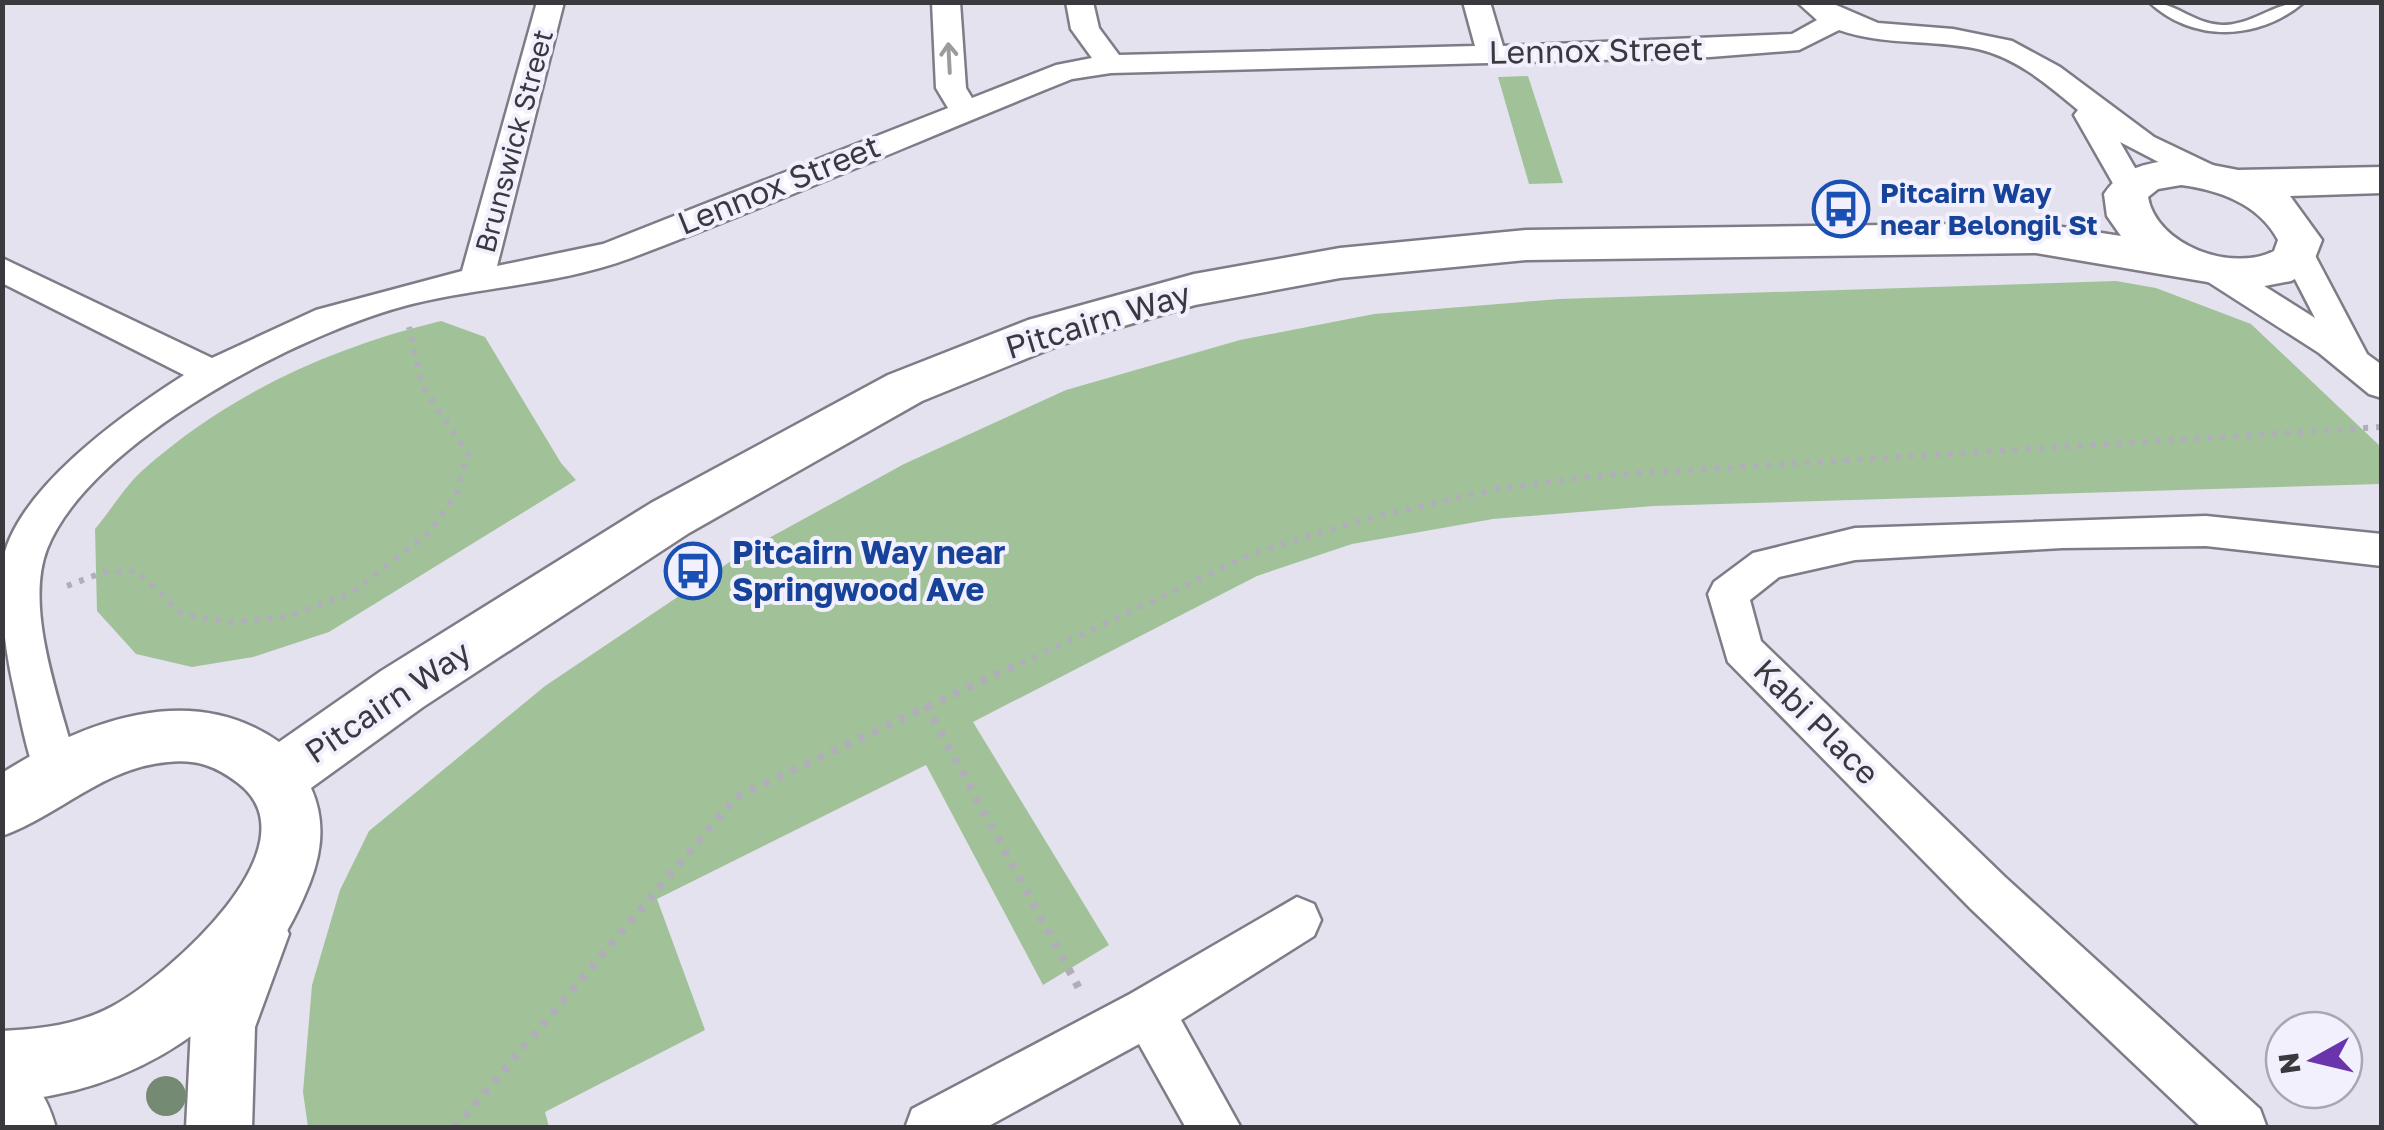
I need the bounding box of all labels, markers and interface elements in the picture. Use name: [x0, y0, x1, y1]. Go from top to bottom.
street label: Brunswick Street: [468, 26, 559, 256]
street label: Lennox Street: [1488, 29, 1704, 71]
one-way arrow: [939, 42, 958, 74]
street label: Lennox Street: [672, 126, 885, 242]
place label: Pitcairn Way near Belongil St: [1880, 176, 2098, 241]
bus stop icon: Pitcairn Way near Belongil St: [1811, 179, 1871, 239]
street label: Pitcairn Way: [1001, 274, 1195, 366]
place label: Pitcairn Way near Springwood Ave: [732, 533, 1006, 608]
bus stop icon: Pitcairn Way near Springwood Ave: [663, 541, 723, 601]
street label: Pitcairn Way: [297, 632, 477, 770]
street label: Kabi Place: [1746, 651, 1887, 792]
north arrow: [2264, 1010, 2364, 1110]
text: N: [2271, 1051, 2307, 1076]

